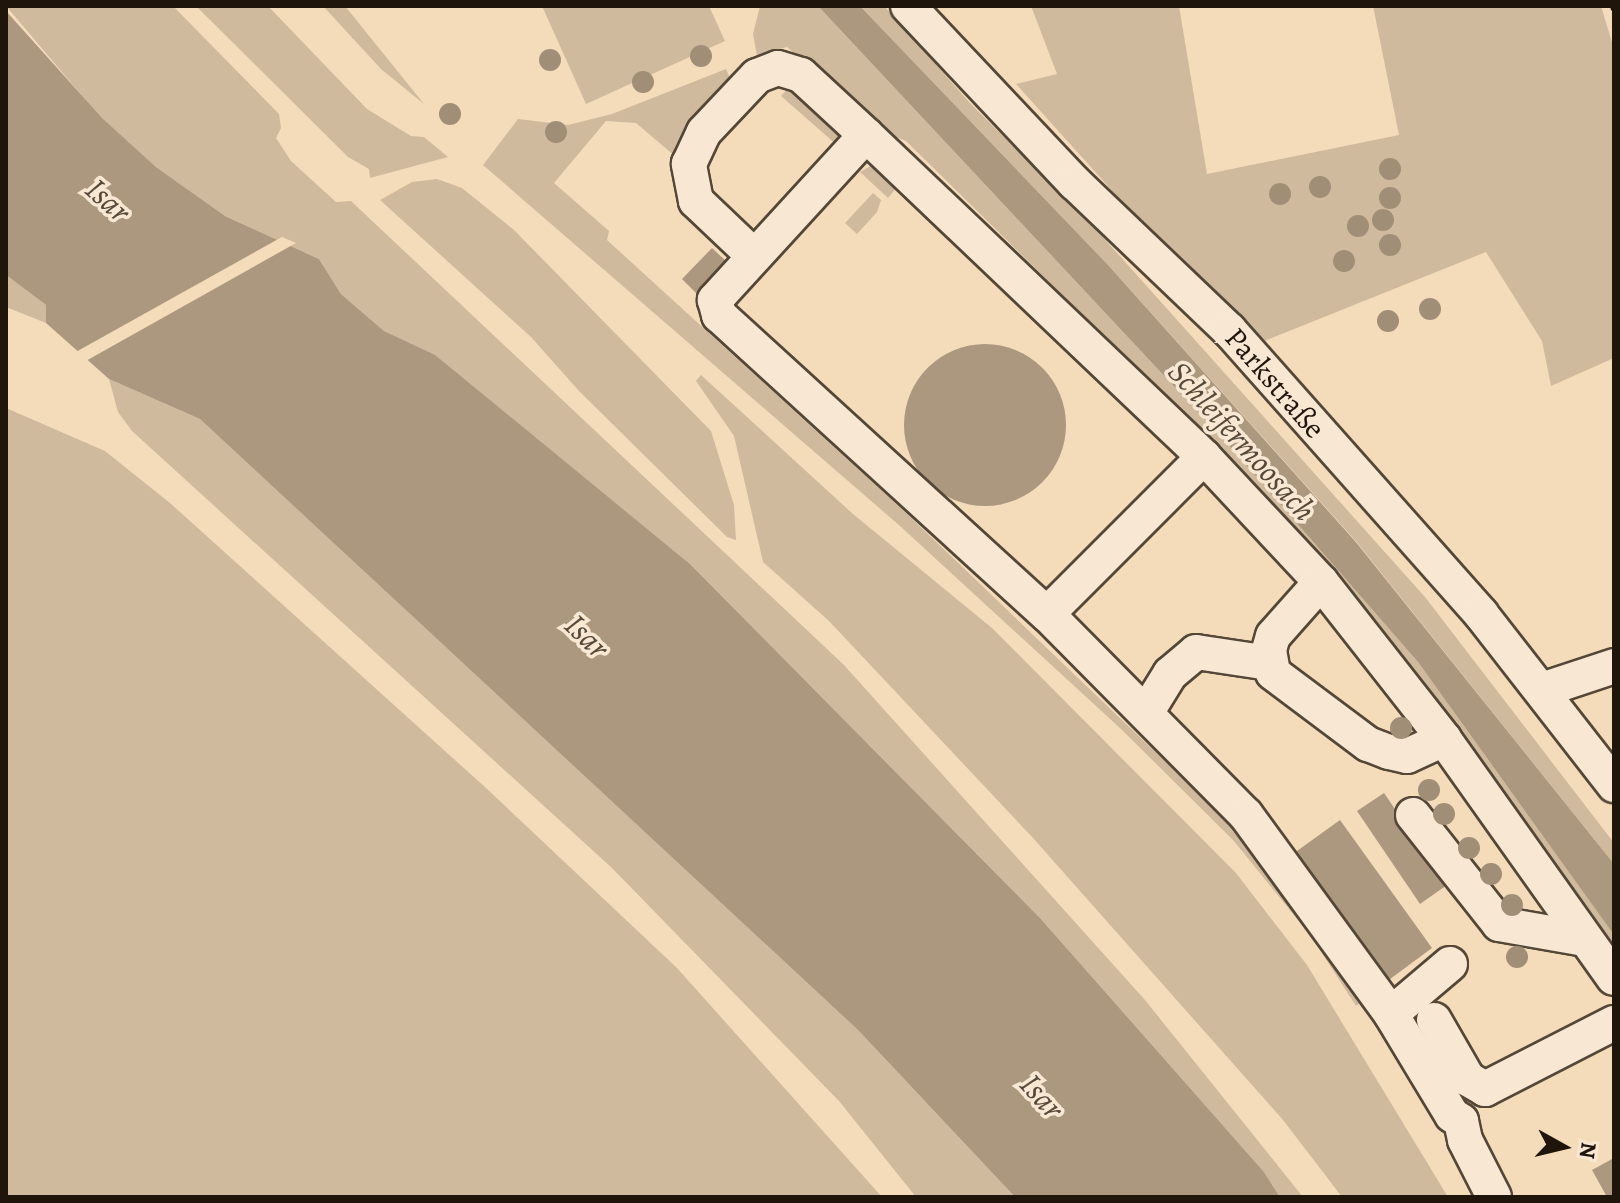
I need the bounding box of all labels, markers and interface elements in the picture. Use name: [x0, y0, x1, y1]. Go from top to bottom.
water label: Isar: [78, 170, 138, 230]
street label: Parkstraße: [1217, 320, 1333, 446]
water label: Schleifermoosach: [1160, 353, 1324, 529]
water label: Isar: [557, 606, 617, 666]
water label: Isar: [1012, 1066, 1072, 1126]
north arrow: [1524, 1107, 1604, 1187]
text: N: [1572, 1140, 1604, 1160]

